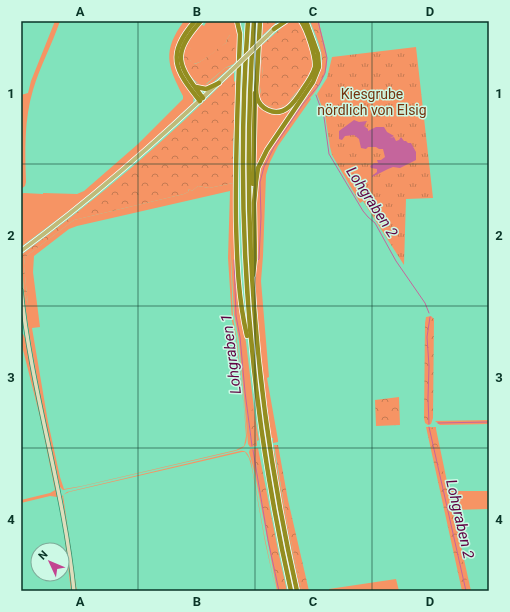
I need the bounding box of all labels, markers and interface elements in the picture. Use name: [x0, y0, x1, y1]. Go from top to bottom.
text: A: [76, 4, 85, 19]
text: B: [193, 4, 201, 19]
text: C: [309, 4, 318, 19]
text: D: [426, 4, 434, 19]
text: 1: [7, 86, 15, 101]
park label: Kiesgrube nördlich von Elsig: [317, 86, 427, 118]
text: 1: [495, 86, 503, 101]
water label: Lohgraben 2: [342, 163, 402, 241]
text: 2: [7, 228, 15, 243]
text: 2: [495, 228, 503, 243]
water label: Lohgraben 1: [217, 313, 245, 395]
text: 3: [7, 370, 15, 385]
text: 3: [495, 370, 503, 385]
water label: Lohgraben 2: [442, 478, 478, 560]
text: 4: [7, 512, 15, 527]
text: 4: [495, 512, 503, 527]
north arrow: [30, 542, 70, 582]
text: N: [36, 548, 51, 563]
text: A: [76, 594, 85, 609]
text: B: [193, 594, 201, 609]
text: C: [309, 594, 318, 609]
text: D: [426, 594, 434, 609]

